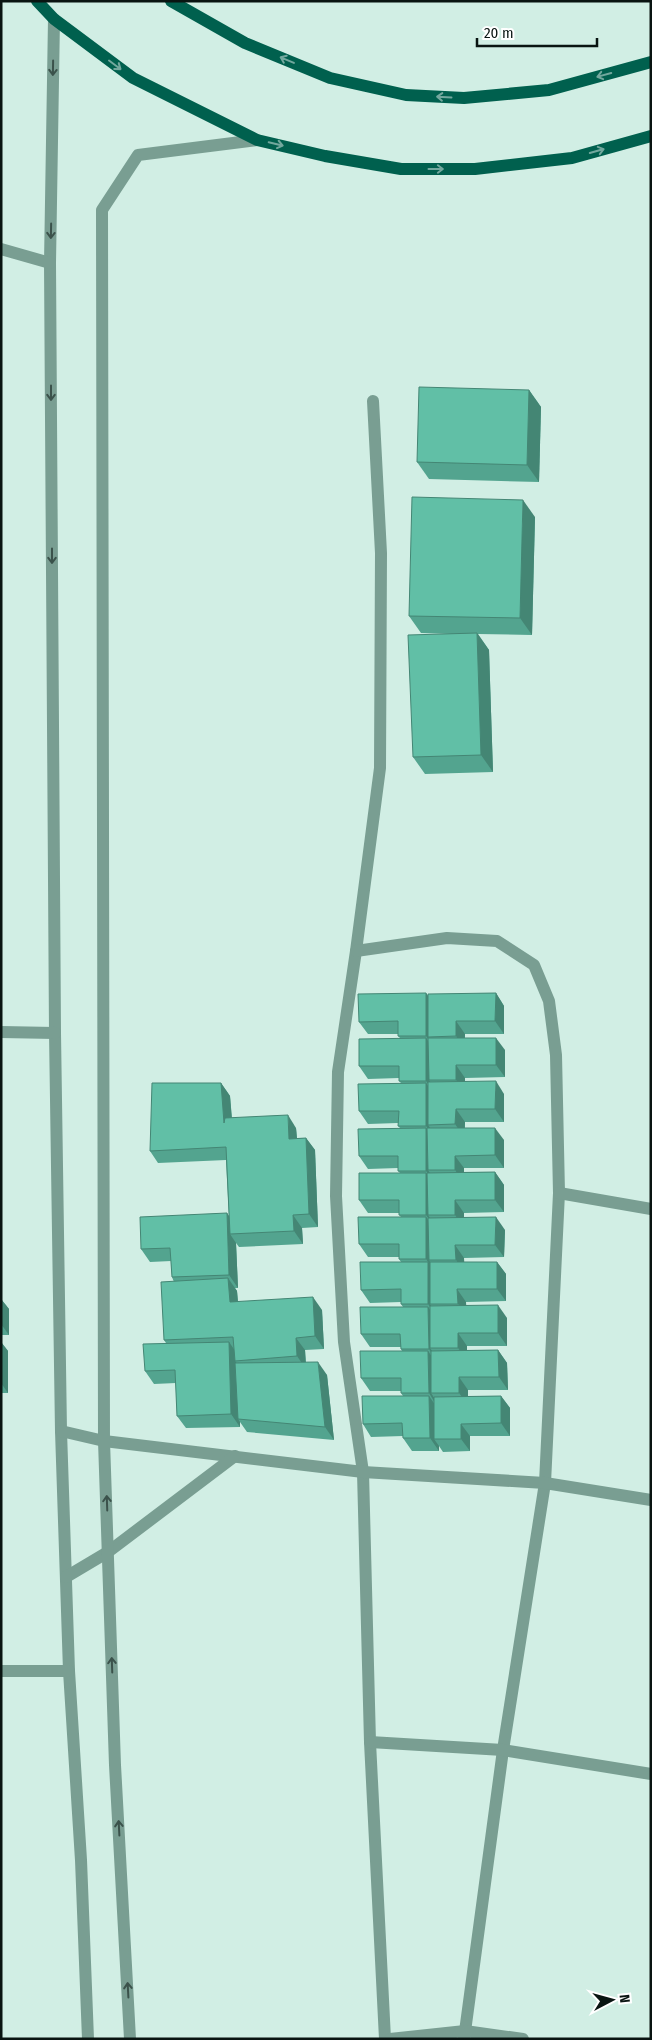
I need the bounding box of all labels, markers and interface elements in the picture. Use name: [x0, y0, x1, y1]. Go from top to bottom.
scale bar: [477, 15, 597, 47]
text: 20 m: [484, 24, 514, 42]
one-way arrow: [280, 55, 295, 65]
one-way arrow: [49, 60, 58, 76]
one-way arrow: [108, 60, 122, 70]
one-way arrow: [596, 70, 612, 80]
one-way arrow: [436, 93, 452, 102]
one-way arrow: [267, 140, 283, 149]
one-way arrow: [588, 146, 604, 156]
one-way arrow: [428, 164, 444, 174]
one-way arrow: [46, 222, 56, 238]
one-way arrow: [46, 384, 56, 401]
one-way arrow: [47, 547, 57, 563]
one-way arrow: [102, 1495, 111, 1511]
one-way arrow: [107, 1658, 117, 1674]
one-way arrow: [114, 1820, 123, 1836]
north arrow: [587, 1975, 637, 2025]
one-way arrow: [123, 1982, 132, 1998]
text: N: [616, 1994, 633, 2004]

